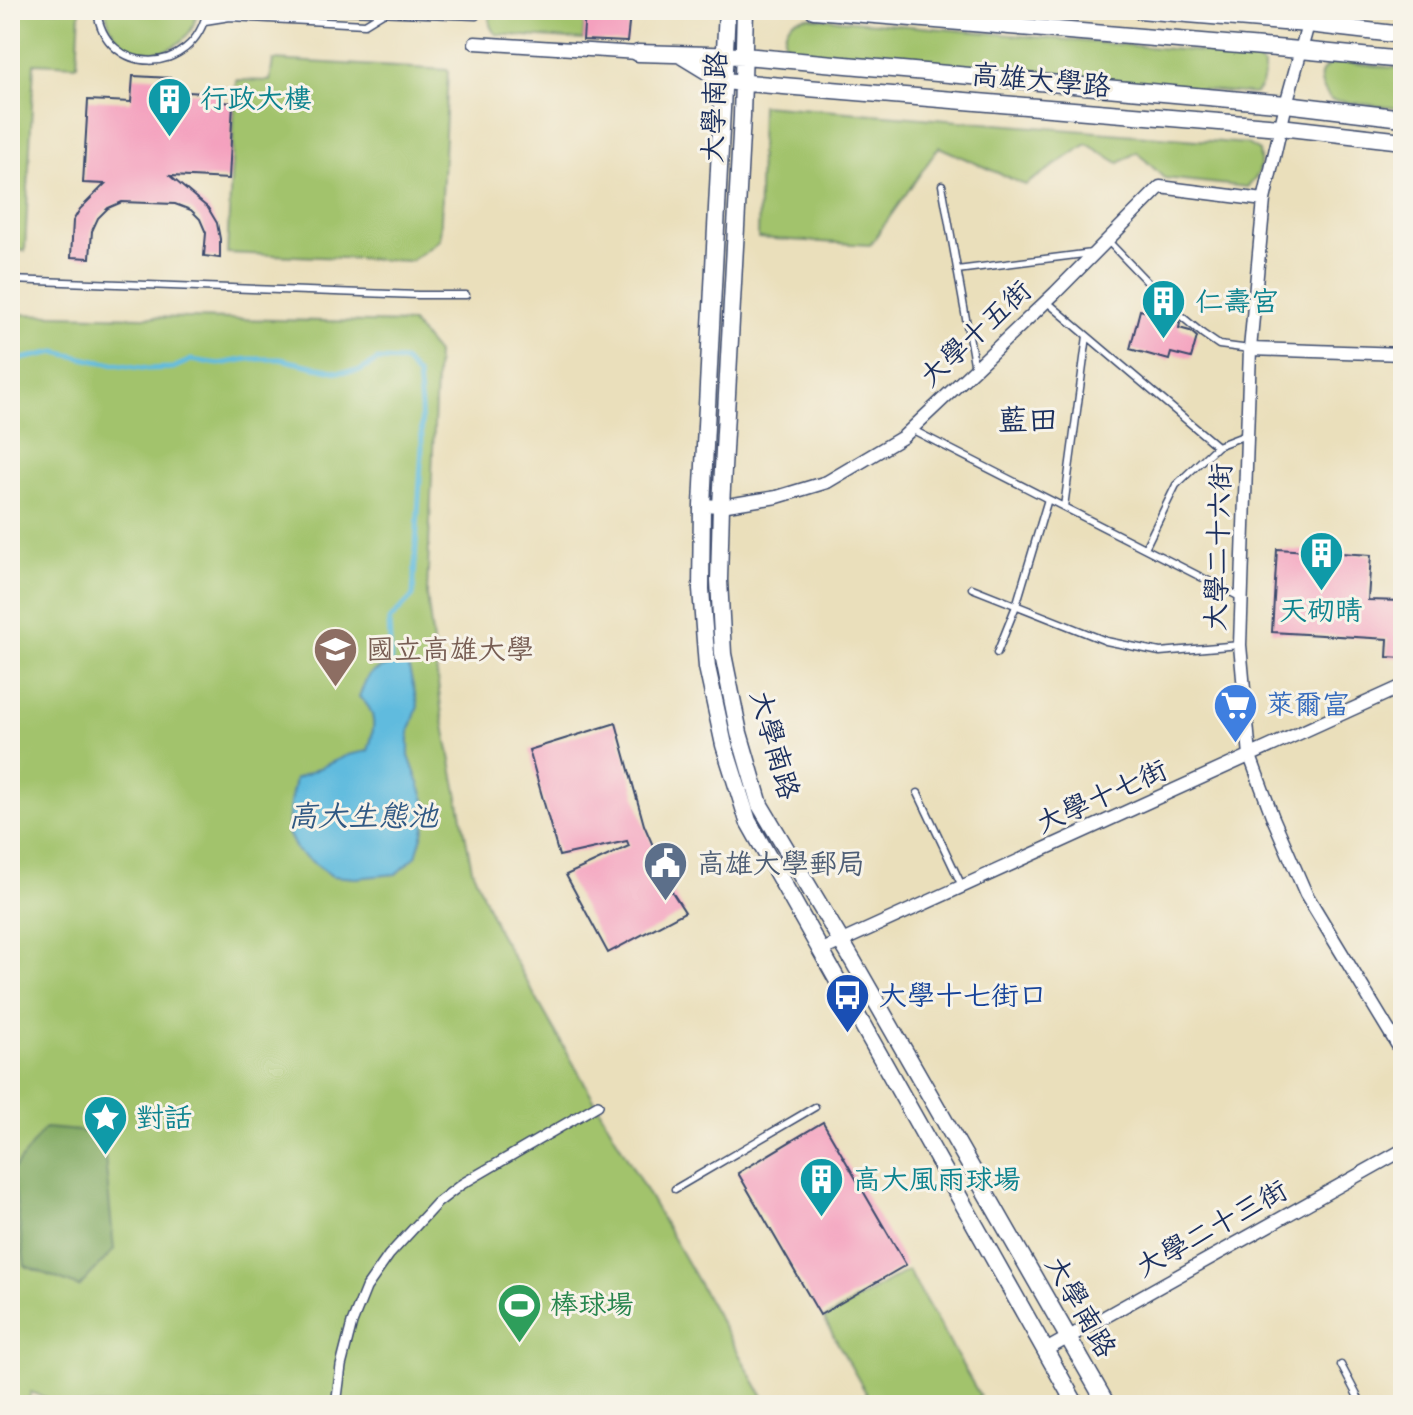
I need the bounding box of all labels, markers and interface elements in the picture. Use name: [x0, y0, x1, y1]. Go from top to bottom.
street label: 大學南路: [696, 50, 734, 164]
street label: 高雄大學路: [970, 57, 1112, 105]
building icon: 行政大樓: [145, 75, 193, 138]
place label: 行政大樓: [200, 82, 312, 117]
street label: 大學十五街: [913, 273, 1039, 395]
building icon: 仁壽宮: [1140, 278, 1188, 341]
place label: 仁壽宮: [1195, 285, 1279, 320]
district label: 藍田: [998, 402, 1058, 439]
street label: 大學二十六街: [1199, 462, 1239, 632]
building icon: 天砌晴: [1297, 530, 1345, 593]
place label: 天砌晴: [1279, 594, 1363, 629]
school or university icon: 國立高雄大學: [311, 626, 359, 689]
place label: 國立高雄大學: [366, 633, 534, 668]
supermarket icon: 萊爾富: [1211, 681, 1259, 744]
street label: 大學南路: [742, 686, 806, 804]
place label: 萊爾富: [1266, 688, 1350, 723]
street label: 大學十七街: [1031, 753, 1173, 841]
water label: 高大生態池: [288, 798, 439, 835]
public building icon: 高雄大學郵局: [642, 840, 690, 903]
place label: 高雄大學郵局: [697, 847, 865, 882]
bus stop icon: 大學十七街口: [824, 972, 872, 1035]
place label: 大學十七街口: [879, 979, 1047, 1014]
place icon: 對話: [81, 1094, 129, 1157]
place label: 對話: [136, 1101, 192, 1136]
building icon: 高大風雨球場: [798, 1156, 846, 1219]
place label: 高大風雨球場: [853, 1163, 1021, 1198]
street label: 大學二十三街: [1130, 1173, 1294, 1285]
street label: 大學南路: [1037, 1250, 1123, 1364]
sports icon: 棒球場: [495, 1281, 543, 1344]
place label: 棒球場: [550, 1288, 634, 1323]

